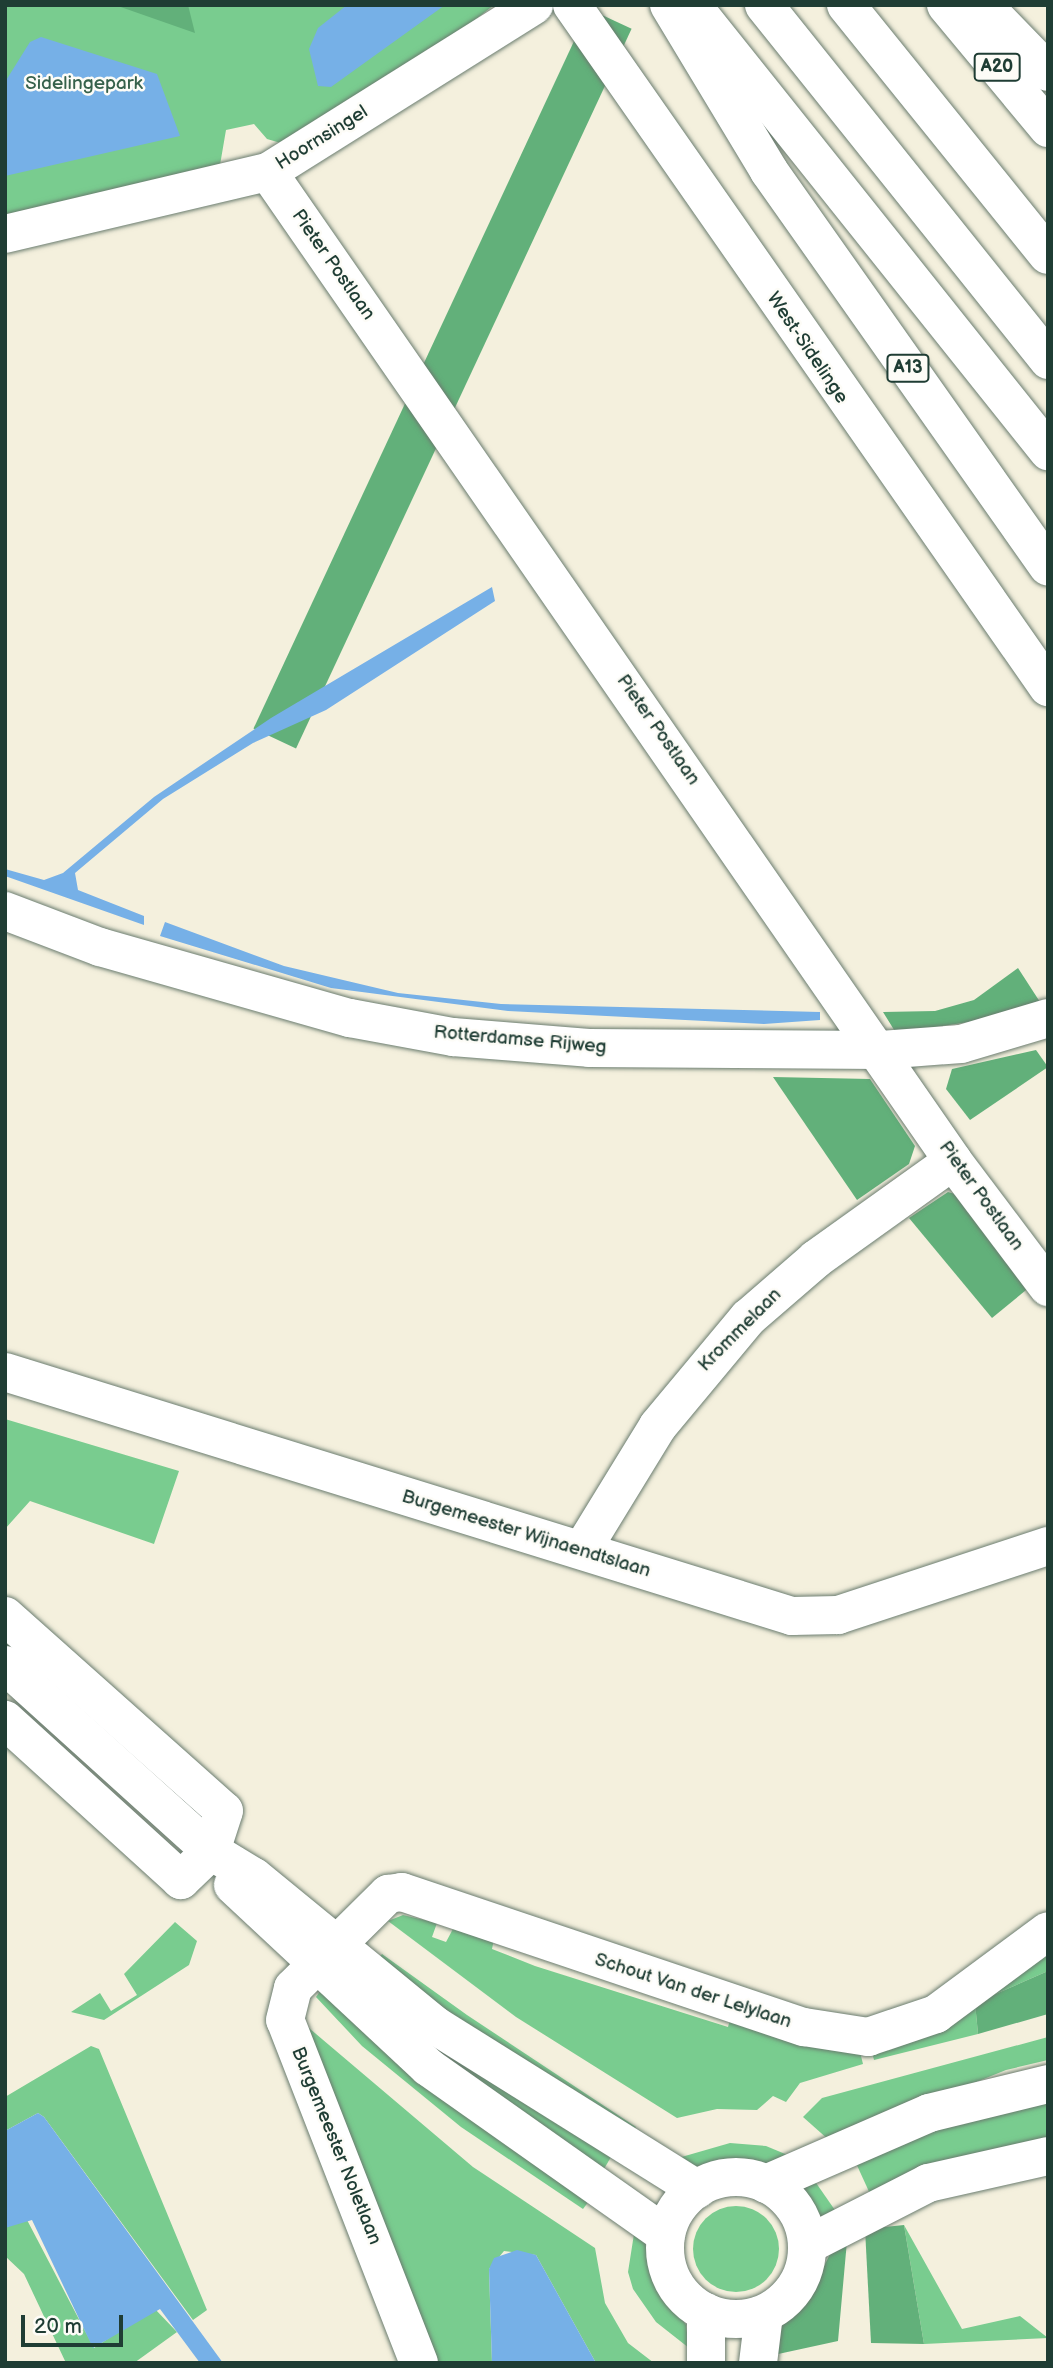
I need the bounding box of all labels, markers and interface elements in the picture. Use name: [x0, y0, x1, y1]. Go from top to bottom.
road number: A20: [972, 52, 1021, 82]
park label: Sidelingepark: [25, 73, 143, 95]
street label: Hoornsingel: [272, 101, 372, 175]
street label: Pieter Postlaan: [286, 205, 380, 325]
street label: West-Sidelinge: [761, 288, 853, 408]
road number: A13: [885, 354, 931, 382]
street label: Pieter Postlaan: [611, 670, 705, 790]
street label: Rotterdamse Rijweg: [433, 1021, 607, 1059]
street label: Pieter Postlaan: [934, 1137, 1028, 1255]
street label: Krommelaan: [694, 1284, 786, 1376]
street label: Burgemeester Wijnaendtslaan: [399, 1485, 653, 1583]
street label: Schout Van der Lelylaan: [592, 1948, 794, 2034]
street label: Burgemeester Noletlaan: [286, 2044, 386, 2248]
scale bar: [24, 2302, 126, 2346]
text: 20 m: [34, 2314, 82, 2339]

